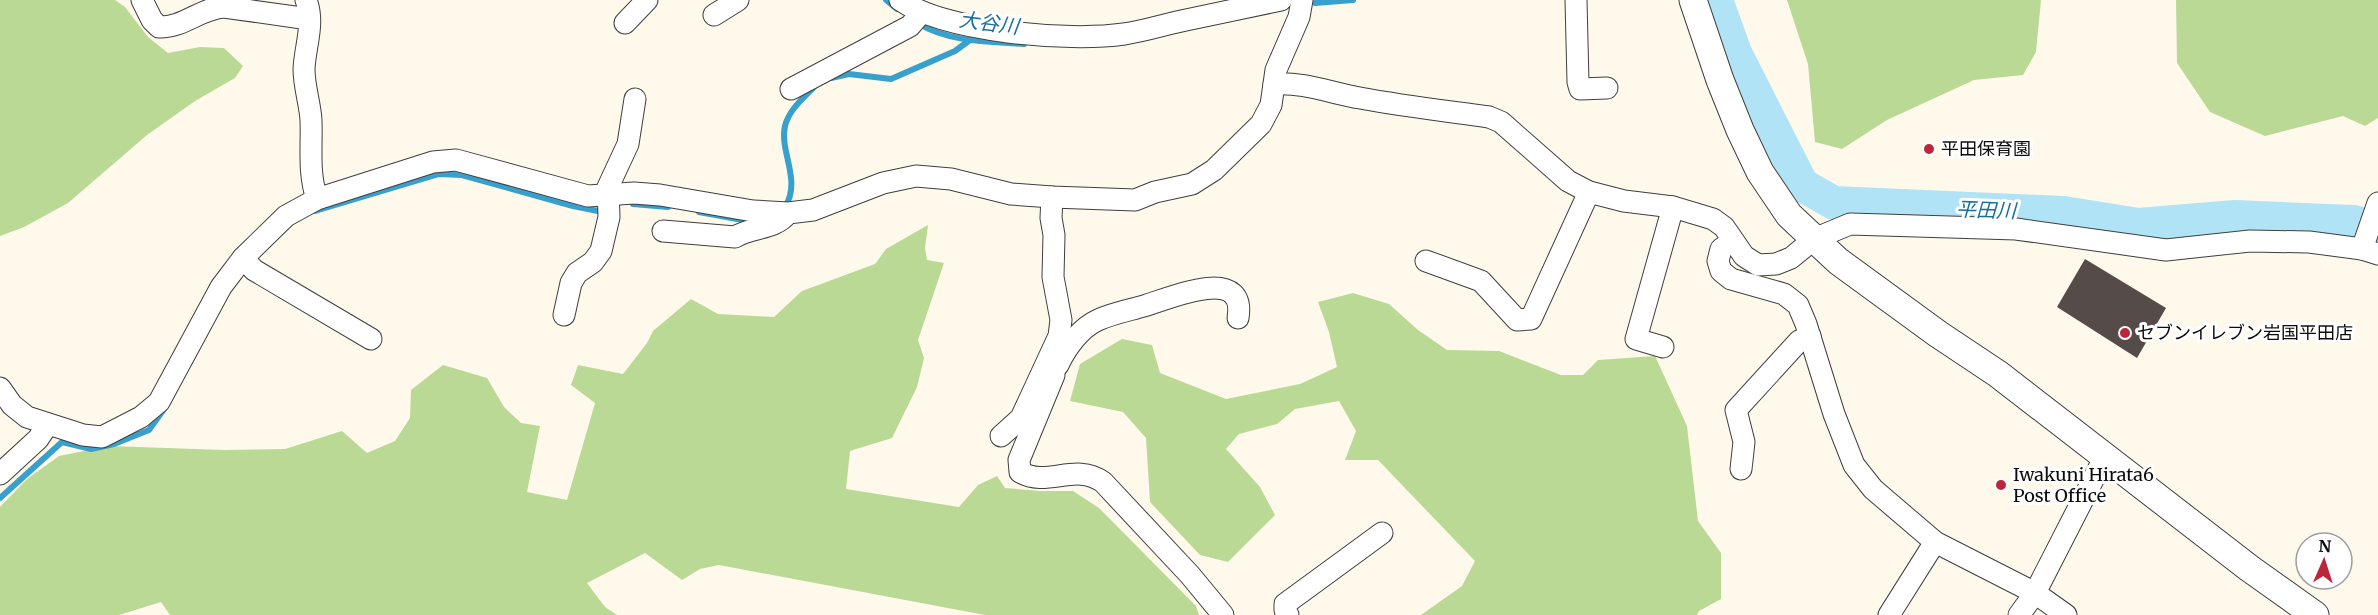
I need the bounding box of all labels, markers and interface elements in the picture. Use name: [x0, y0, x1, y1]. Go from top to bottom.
water label: 大谷川: [958, 6, 1022, 39]
place label: 平田保育園: [1941, 137, 2031, 160]
marker: 平田保育園: [1922, 142, 1936, 156]
water label: 平田川: [1956, 196, 2018, 223]
place label: セブンイレブン岩国平田店: [2137, 321, 2353, 344]
marker: セブンイレブン岩国平田店: [2118, 326, 2132, 340]
place label: Iwakuni Hirata6 Post Office: [2013, 463, 2154, 507]
marker: Iwakuni Hirata6 Post Office: [1994, 478, 2008, 492]
north arrow: [2294, 531, 2354, 591]
text: N: [2318, 536, 2332, 556]

